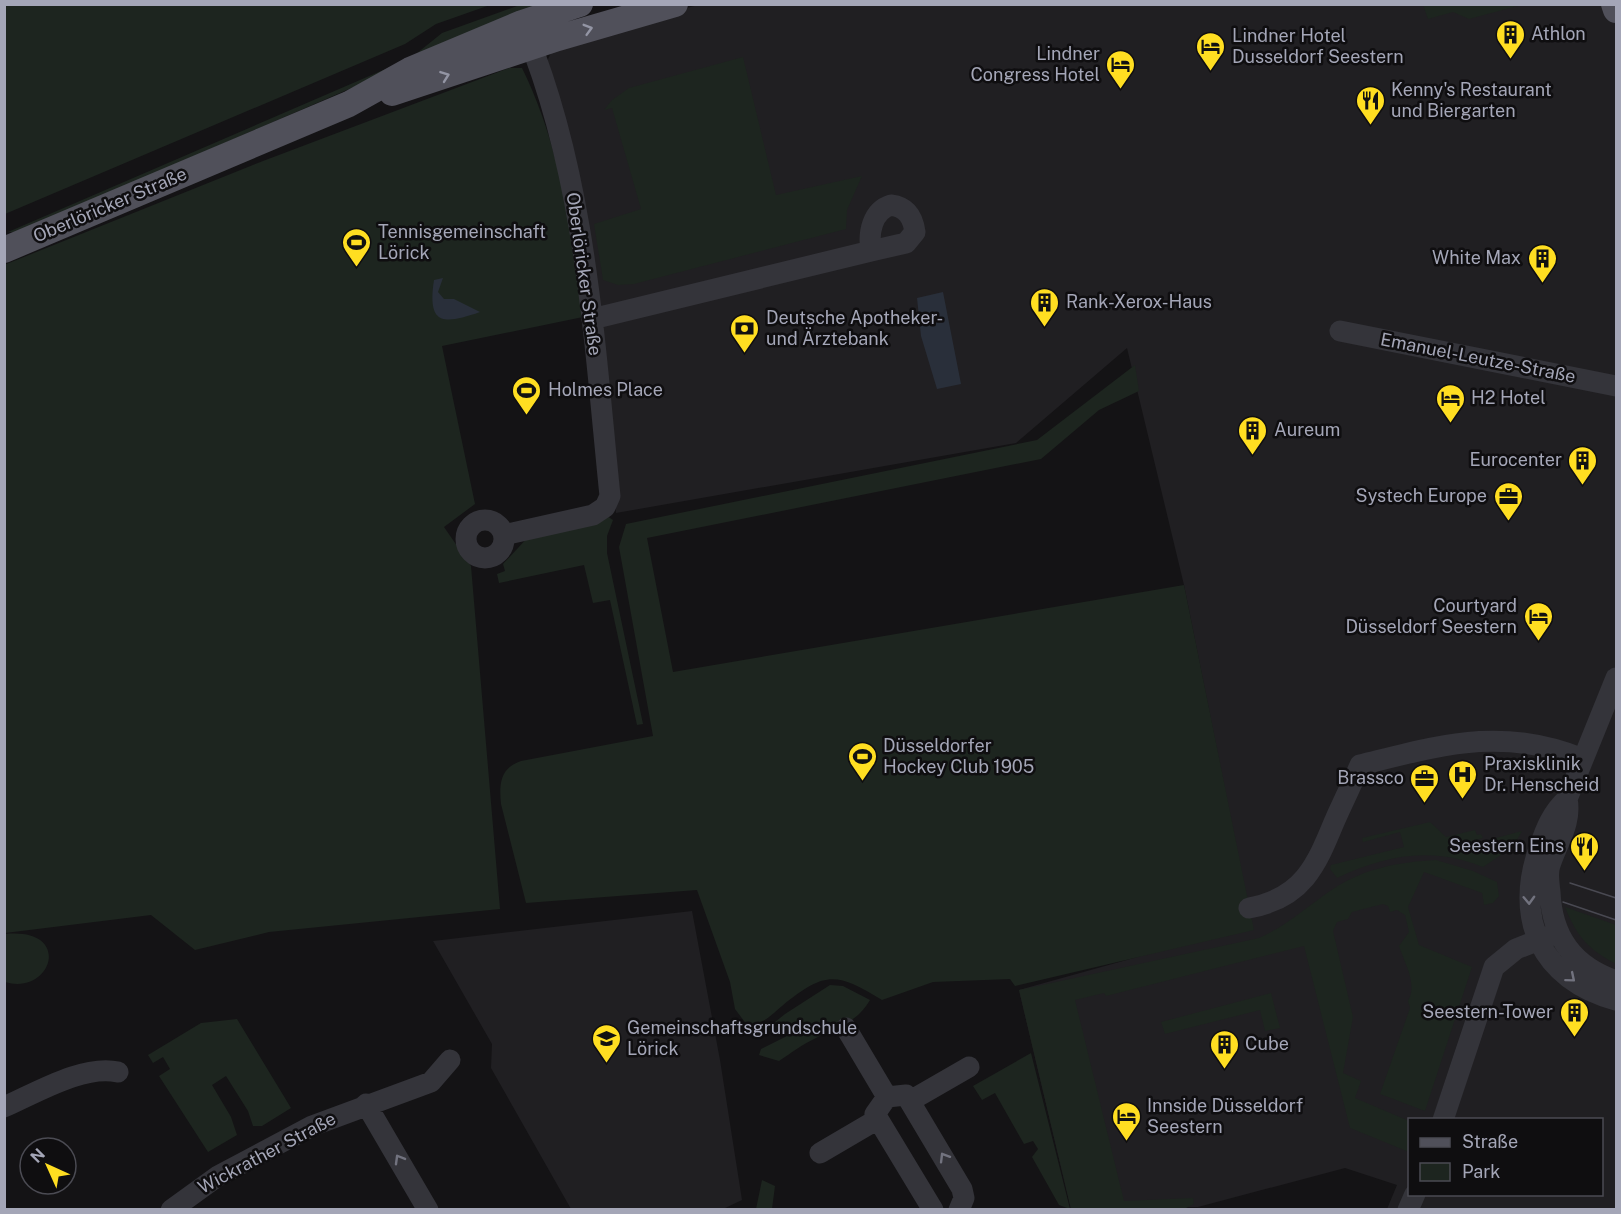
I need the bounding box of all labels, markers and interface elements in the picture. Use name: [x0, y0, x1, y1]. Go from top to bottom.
building icon: Athlon: [1494, 18, 1526, 60]
place label: Athlon: [1531, 23, 1586, 44]
one-way arrow: [582, 24, 593, 36]
place label: Lindner Hotel Dusseldorf Seestern: [1232, 25, 1404, 67]
hotel icon: Lindner Hotel Dusseldorf Seestern: [1195, 30, 1227, 72]
place label: Lindner Congress Hotel: [970, 43, 1100, 85]
hotel icon: Lindner Congress Hotel: [1105, 48, 1137, 90]
one-way arrow: [439, 71, 450, 83]
place label: Kenny's Restaurant und Biergarten: [1391, 79, 1552, 121]
restaurant icon: Kenny's Restaurant und Biergarten: [1354, 84, 1386, 126]
street label: Oberlöricker Straße: [30, 163, 190, 246]
street label: Oberlöricker Straße: [563, 191, 606, 357]
place label: Tennisgemeinschaft Lörick: [378, 221, 546, 263]
sports icon: Tennisgemeinschaft Lörick: [341, 226, 373, 268]
building icon: White Max: [1526, 242, 1558, 284]
place label: White Max: [1432, 247, 1521, 268]
building icon: Rank-Xerox-Haus: [1029, 286, 1061, 328]
place label: Rank-Xerox-Haus: [1066, 291, 1212, 312]
place label: Deutsche Apotheker- und Ärztebank: [766, 307, 943, 349]
bank icon: Deutsche Apotheker- und Ärztebank: [729, 312, 761, 354]
street label: Emanuel-Leutze-Straße: [1379, 328, 1578, 387]
sports icon: Holmes Place: [511, 374, 543, 416]
place label: Holmes Place: [548, 379, 663, 400]
hotel icon: H2 Hotel: [1434, 382, 1466, 424]
place label: H2 Hotel: [1471, 387, 1546, 408]
building icon: Aureum: [1237, 414, 1269, 456]
place label: Aureum: [1274, 419, 1340, 440]
building icon: Eurocenter: [1567, 444, 1599, 486]
place label: Eurocenter: [1469, 449, 1562, 470]
office icon: Systech Europe: [1492, 480, 1524, 522]
place label: Systech Europe: [1355, 485, 1487, 506]
place label: Courtyard Düsseldorf Seestern: [1345, 595, 1517, 637]
hotel icon: Courtyard Düsseldorf Seestern: [1522, 600, 1554, 642]
place label: Düsseldorfer Hockey Club 1905: [883, 735, 1034, 777]
sports icon: Düsseldorfer Hockey Club 1905: [846, 740, 878, 782]
place label: Praxisklinik Dr. Henscheid: [1484, 753, 1599, 795]
hospital icon: Praxisklinik Dr. Henscheid: [1447, 758, 1479, 800]
office icon: Brassco: [1409, 762, 1441, 804]
place label: Brassco: [1337, 767, 1404, 788]
restaurant icon: Seestern Eins: [1569, 830, 1601, 872]
place label: Seestern Eins: [1449, 835, 1564, 856]
one-way arrow: [1523, 895, 1535, 904]
one-way arrow: [1564, 970, 1575, 981]
building icon: Seestern-Tower: [1558, 996, 1590, 1038]
place label: Seestern-Tower: [1422, 1001, 1553, 1022]
place label: Gemeinschaftsgrundschule Lörick: [627, 1017, 857, 1059]
school or university icon: Gemeinschaftsgrundschule Lörick: [590, 1022, 622, 1064]
building icon: Cube: [1208, 1028, 1240, 1070]
place label: Cube: [1245, 1033, 1289, 1054]
place label: Innside Düsseldorf Seestern: [1147, 1095, 1303, 1137]
hotel icon: Innside Düsseldorf Seestern: [1110, 1100, 1142, 1142]
street label: Wickrather Straße: [194, 1107, 339, 1198]
legend: [1408, 1118, 1603, 1196]
text: Straße: [1462, 1131, 1518, 1152]
north arrow: [18, 1136, 78, 1196]
text: N: [27, 1145, 49, 1167]
one-way arrow: [939, 1153, 951, 1163]
one-way arrow: [394, 1155, 406, 1165]
text: Park: [1462, 1161, 1500, 1182]

